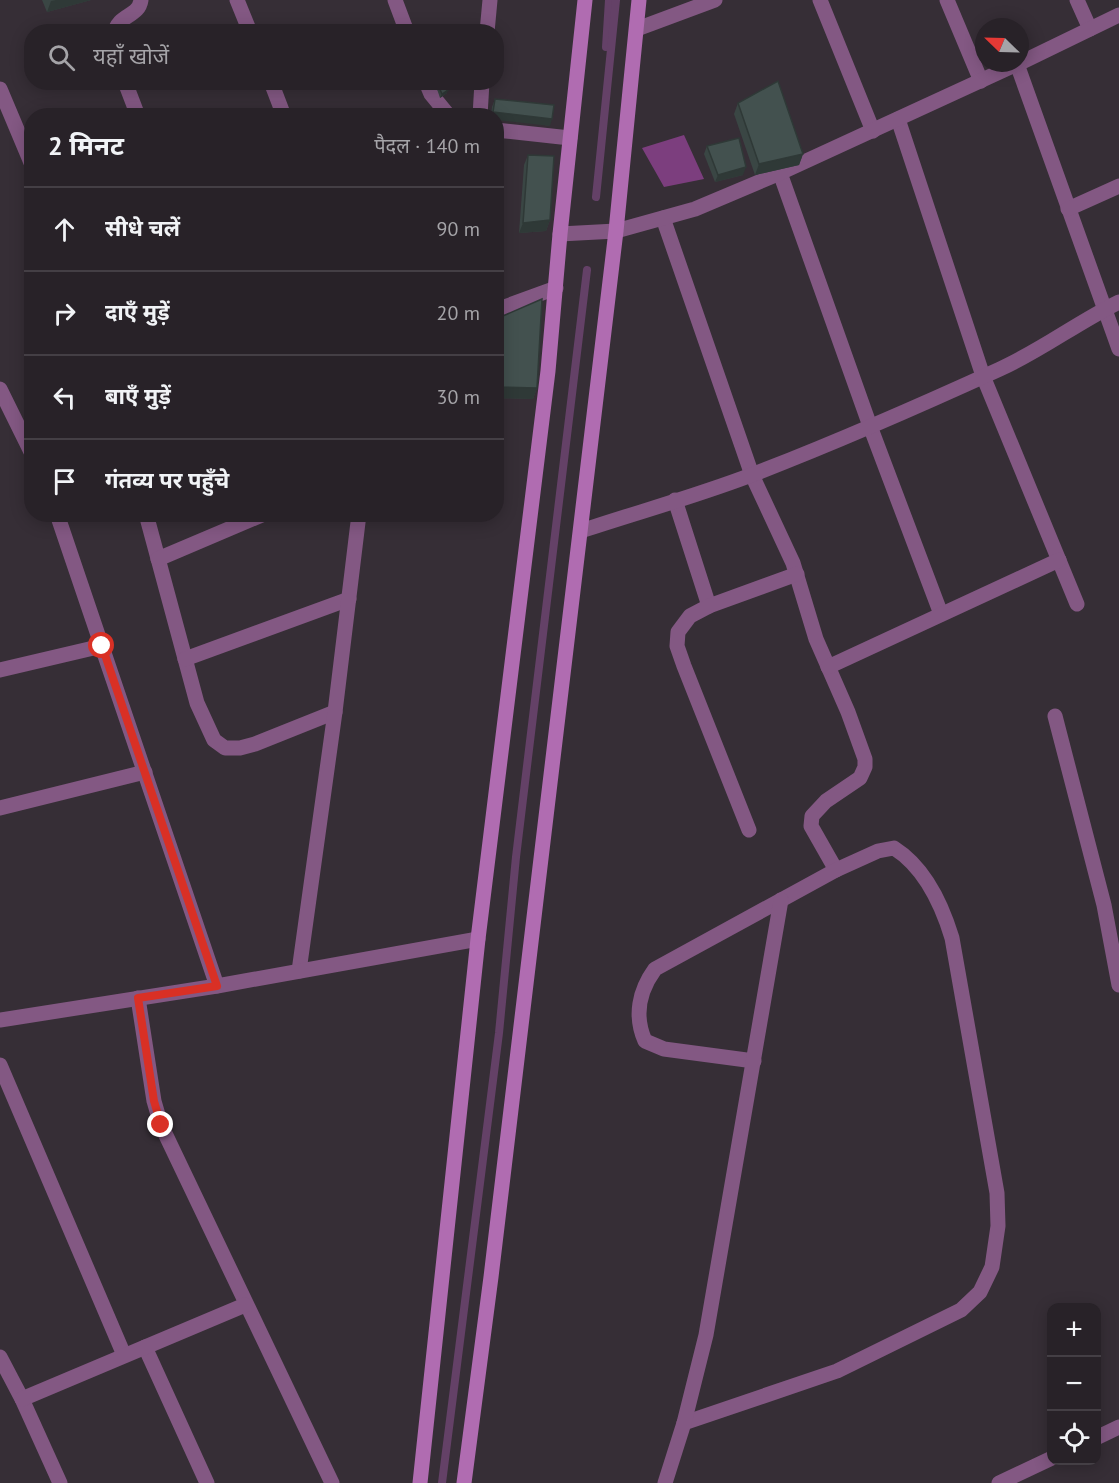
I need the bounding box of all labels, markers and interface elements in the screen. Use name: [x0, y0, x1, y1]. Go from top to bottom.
north arrow: [975, 18, 1029, 72]
search box: [24, 24, 504, 90]
icon: search: [45, 41, 78, 74]
text: यहाँ खोजें: [93, 42, 169, 70]
text: 2 मिनट: [48, 129, 124, 162]
text: पैदल · 140 m: [374, 133, 480, 159]
icon: ahead: [48, 213, 81, 246]
text: सीधे चलें: [105, 214, 180, 242]
text: 90 m: [437, 216, 480, 242]
icon: right: [48, 297, 81, 330]
text: दाएँ मुड़ें: [105, 298, 170, 326]
text: 20 m: [437, 300, 480, 326]
icon: left: [48, 381, 81, 414]
text: बाएँ मुड़ें: [105, 382, 171, 410]
text: 30 m: [437, 384, 480, 410]
icon: arrive: [48, 465, 81, 498]
text: गंतव्य पर पहुँचे: [105, 466, 229, 494]
route start: [88, 632, 114, 658]
route end: [147, 1111, 173, 1137]
map controls: [1047, 1303, 1101, 1465]
button: +: [1047, 1303, 1101, 1357]
button: −: [1047, 1357, 1101, 1411]
button: locate: [1047, 1411, 1101, 1465]

